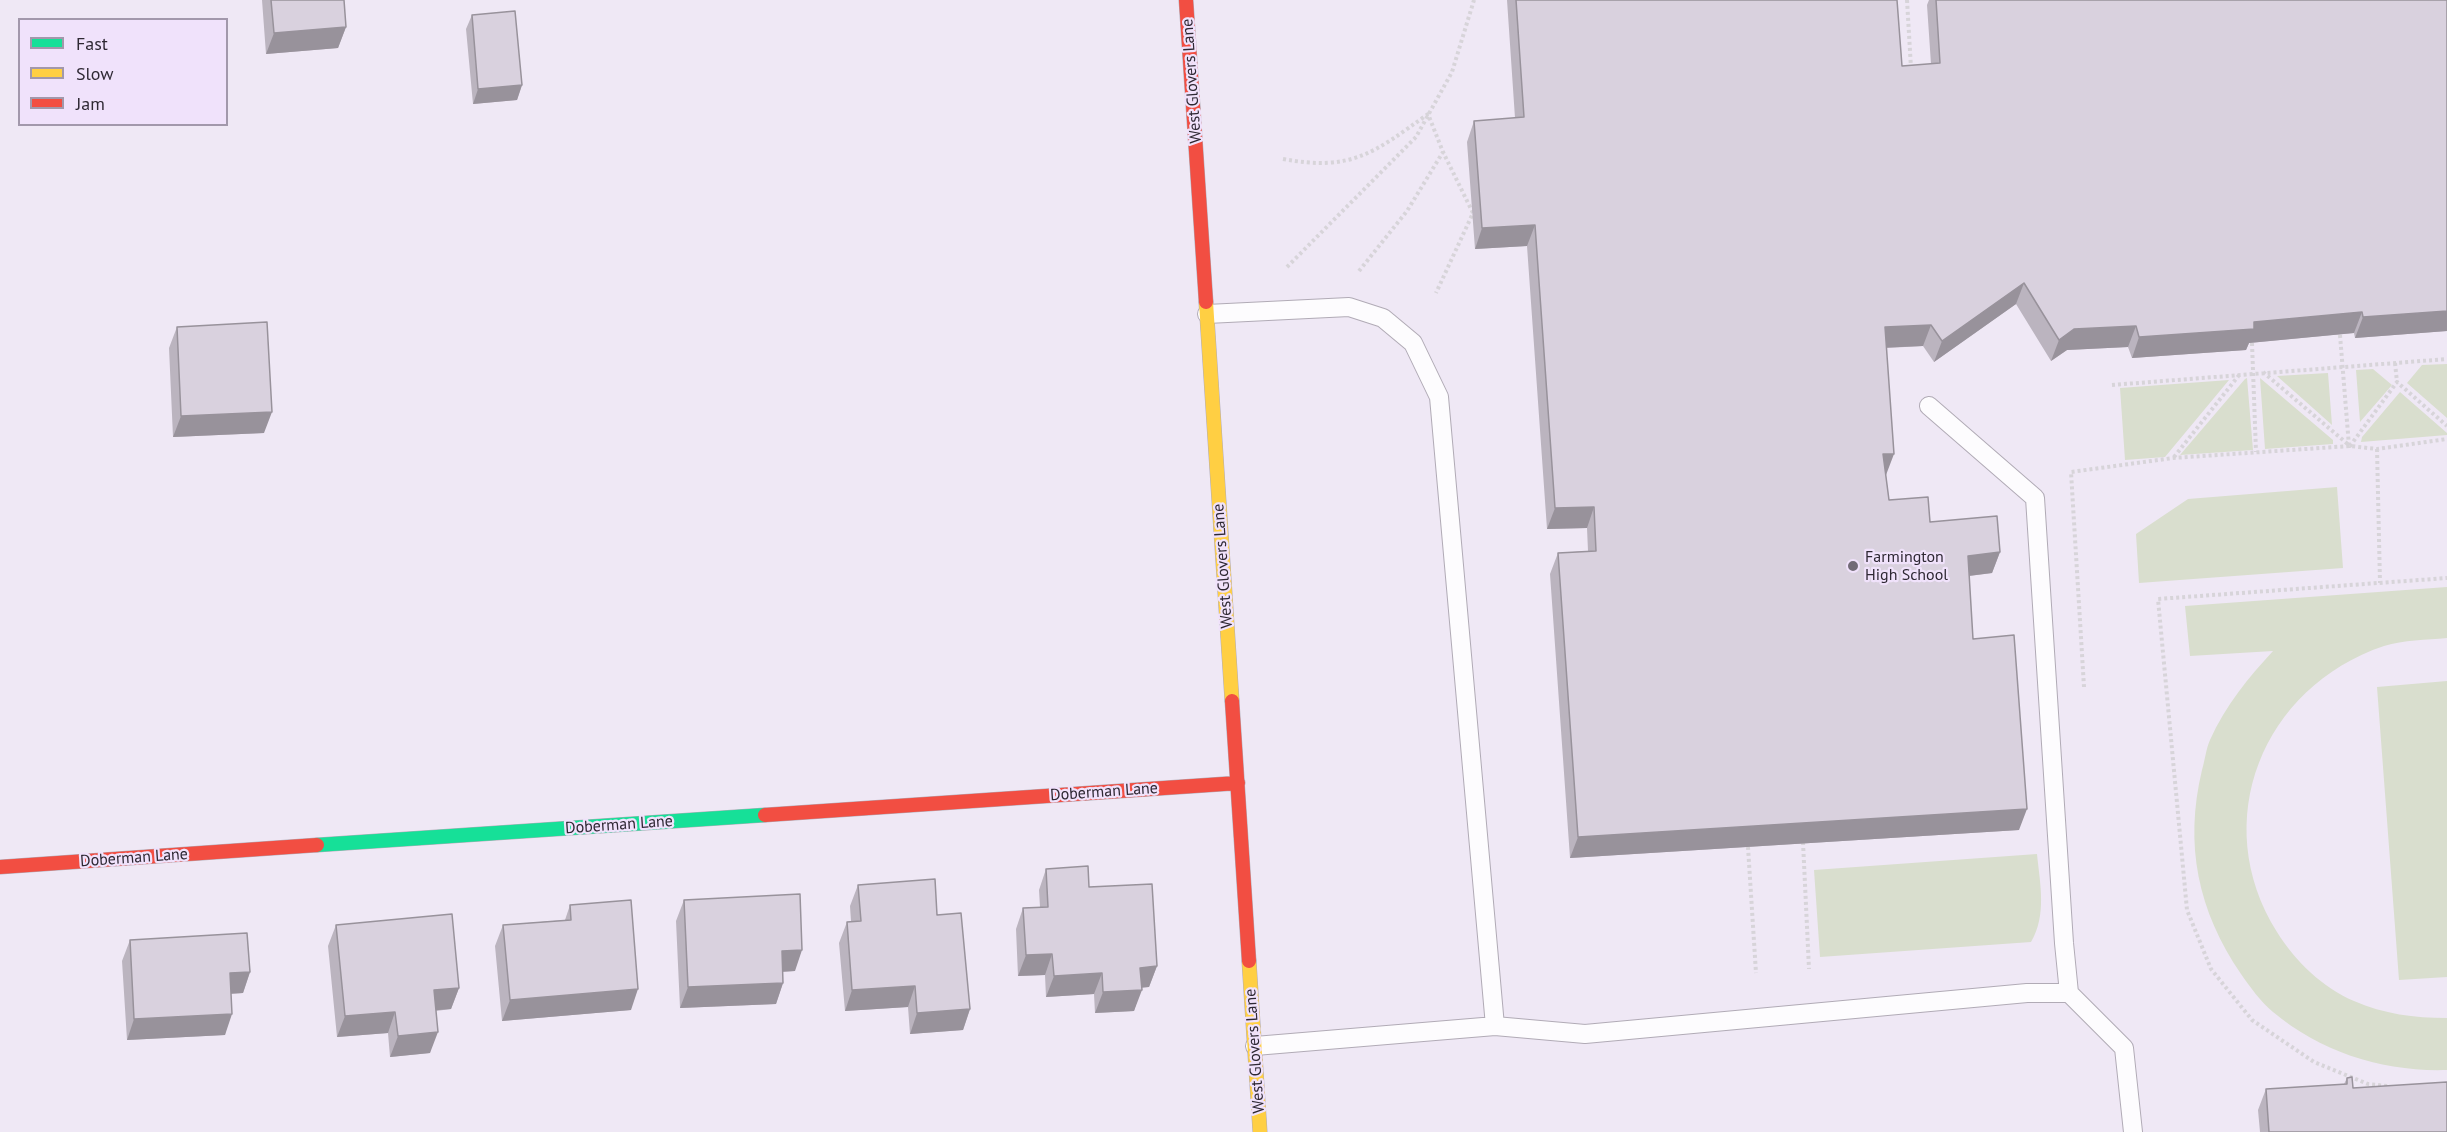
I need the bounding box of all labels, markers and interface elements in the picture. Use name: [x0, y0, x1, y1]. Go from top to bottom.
legend: [18, 18, 228, 126]
street label: West Glovers Lane: [1178, 18, 1206, 144]
text: Fast: [76, 32, 108, 55]
text: Slow: [76, 62, 114, 85]
text: Jam: [76, 92, 105, 115]
street label: West Glovers Lane: [1209, 503, 1237, 629]
place label: Farmington High School: [1865, 547, 1948, 585]
marker: Farmington High School: [1846, 559, 1860, 573]
street label: Doberman Lane: [1049, 779, 1159, 805]
street label: Doberman Lane: [564, 812, 674, 838]
street label: Doberman Lane: [79, 845, 189, 871]
street label: West Glovers Lane: [1241, 988, 1269, 1114]

